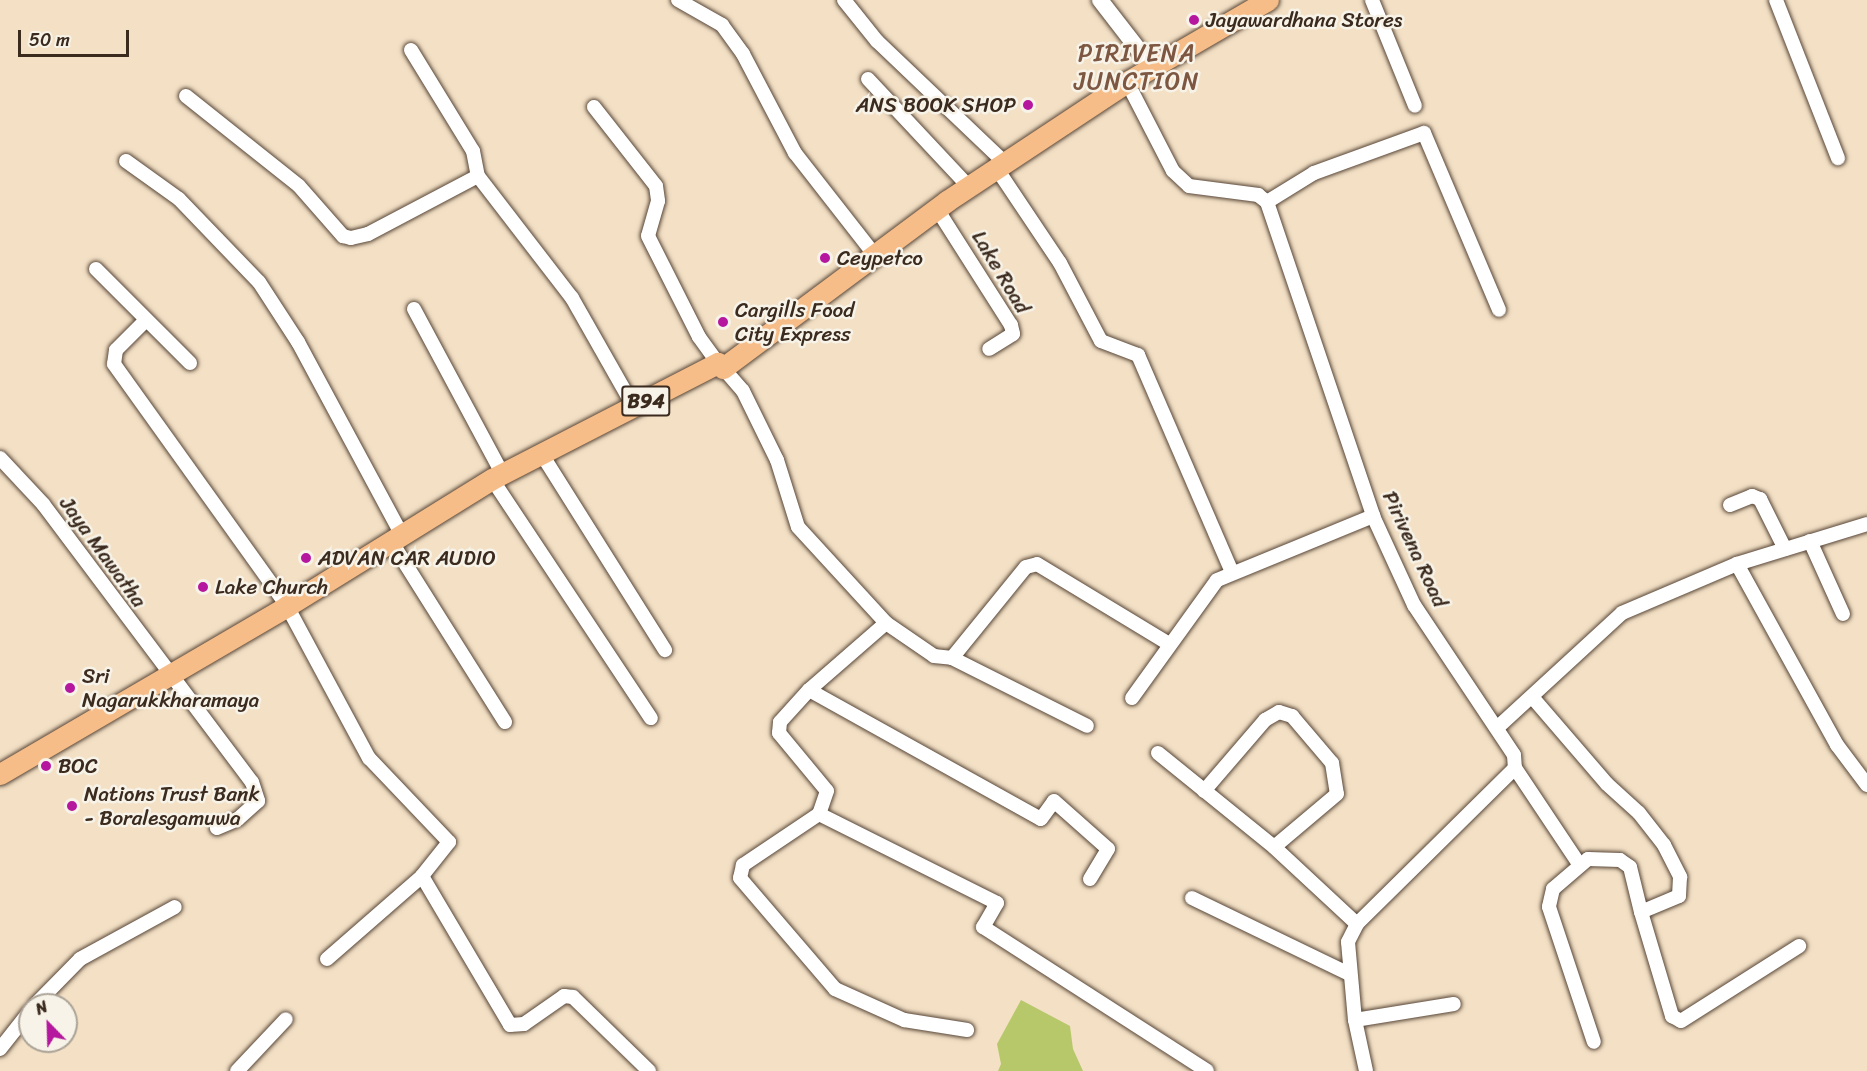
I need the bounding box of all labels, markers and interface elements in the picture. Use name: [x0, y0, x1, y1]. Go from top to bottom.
place label: Jayawardhana Stores: [1206, 7, 1403, 33]
marker: Jayawardhana Stores: [1187, 13, 1201, 27]
scale bar: [21, 18, 132, 56]
text: 50 m: [29, 24, 70, 56]
district label: PIRIVENA JUNCTION: [1075, 40, 1199, 96]
place label: ANS BOOK SHOP: [857, 92, 1016, 118]
marker: ANS BOOK SHOP: [1021, 98, 1035, 112]
street label: Lake Road: [966, 226, 1036, 318]
place label: Ceypetco: [837, 245, 923, 271]
marker: Ceypetco: [818, 251, 832, 265]
place label: Cargills Food City Express: [735, 297, 855, 347]
marker: Cargills Food City Express: [716, 315, 730, 329]
road number: B94: [620, 384, 672, 418]
street label: Pirivena Road: [1377, 487, 1453, 611]
street label: Jaya Mawatha: [54, 492, 152, 612]
place label: ADVAN CAR AUDIO: [318, 545, 496, 571]
marker: ADVAN CAR AUDIO: [299, 551, 313, 565]
place label: Lake Church: [215, 574, 328, 600]
marker: Lake Church: [196, 580, 210, 594]
place label: Sri Nagarukkharamaya: [82, 663, 259, 713]
marker: Sri Nagarukkharamaya: [63, 681, 77, 695]
place label: BOC: [58, 753, 98, 779]
marker: BOC: [39, 759, 53, 773]
place label: Nations Trust Bank - Boralesgamuwa: [84, 781, 259, 831]
marker: Nations Trust Bank - Boralesgamuwa: [65, 799, 79, 813]
text: N: [31, 992, 52, 1023]
north arrow: [18, 993, 78, 1053]

